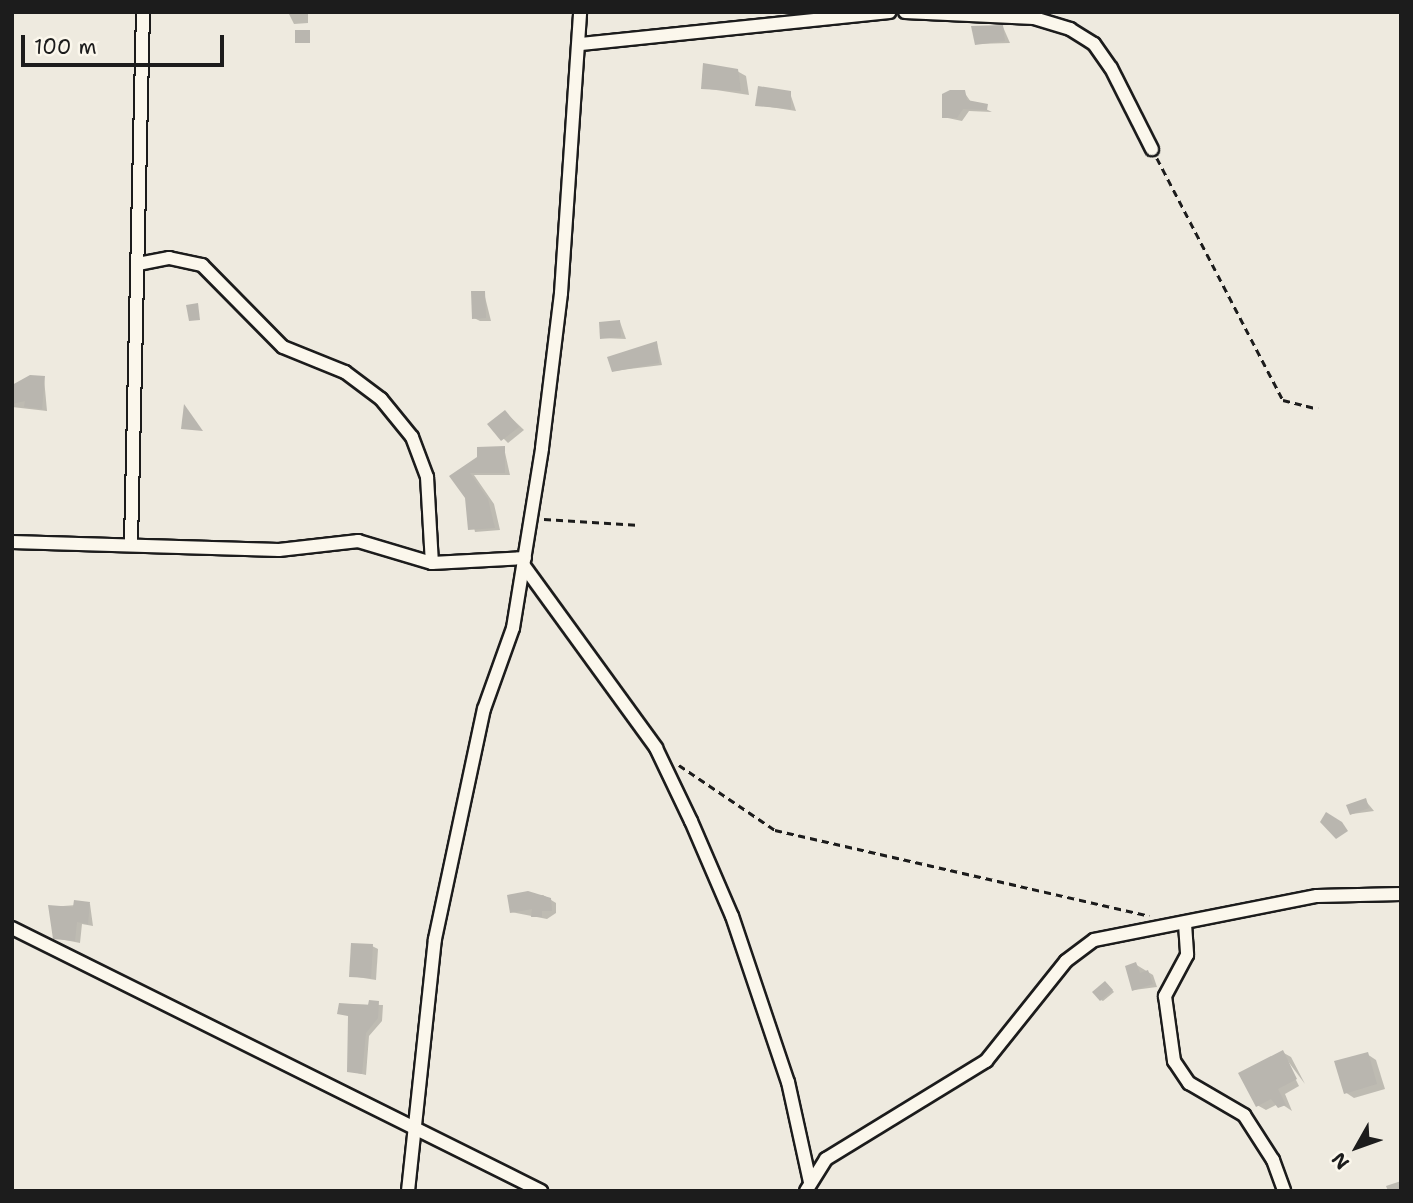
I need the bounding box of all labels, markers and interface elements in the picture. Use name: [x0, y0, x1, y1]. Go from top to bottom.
scale bar: [24, 21, 228, 65]
text: 100 m: [34, 33, 97, 61]
north arrow: [1322, 1112, 1392, 1182]
text: N: [1326, 1147, 1355, 1175]

